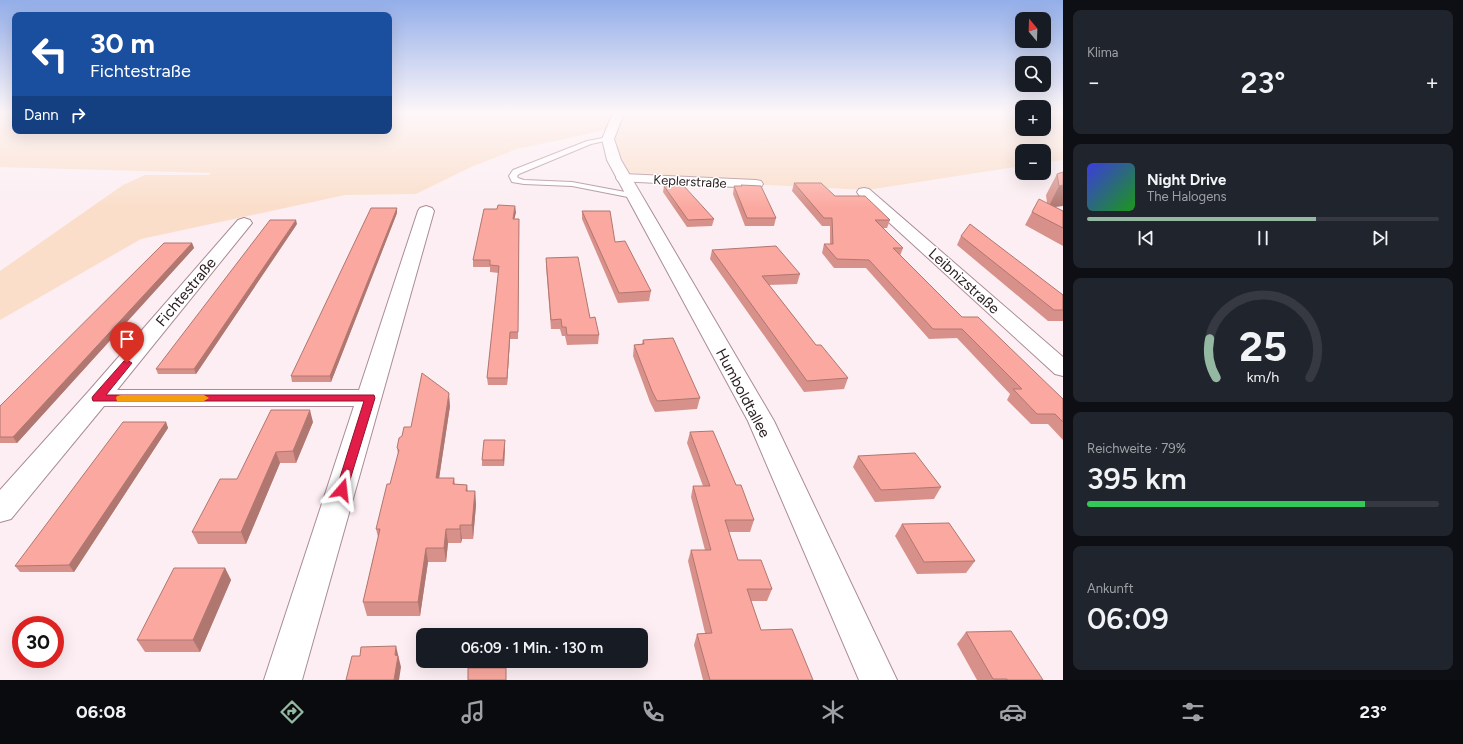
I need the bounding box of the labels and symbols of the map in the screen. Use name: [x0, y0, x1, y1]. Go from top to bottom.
north arrow: [1015, 12, 1051, 48]
street label: Keplerstraße: [653, 172, 727, 191]
street label: Leibnizstraße: [925, 244, 1003, 318]
street label: Fichtestraße: [152, 254, 220, 330]
pin: [110, 322, 144, 363]
street label: Humboldtallee: [712, 345, 774, 441]
position arrow: [321, 469, 363, 511]
speed limit sign: 30: [12, 616, 64, 668]

